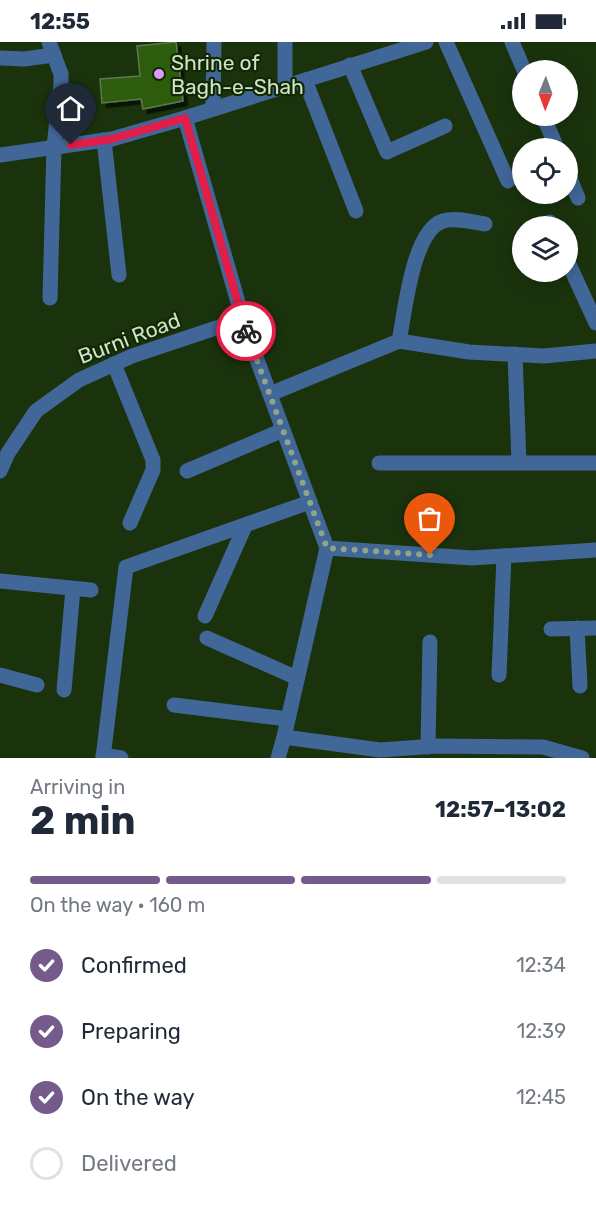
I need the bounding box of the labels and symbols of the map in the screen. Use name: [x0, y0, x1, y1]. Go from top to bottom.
place label: Shrine of Bagh-e-Shah: [171, 50, 304, 99]
north arrow: [512, 60, 578, 126]
marker: Shrine of Bagh-e-Shah: [152, 67, 166, 81]
pin: [45, 83, 96, 145]
courier: [216, 301, 276, 361]
street label: Burni Road: [74, 307, 184, 369]
pin: [404, 493, 455, 555]

